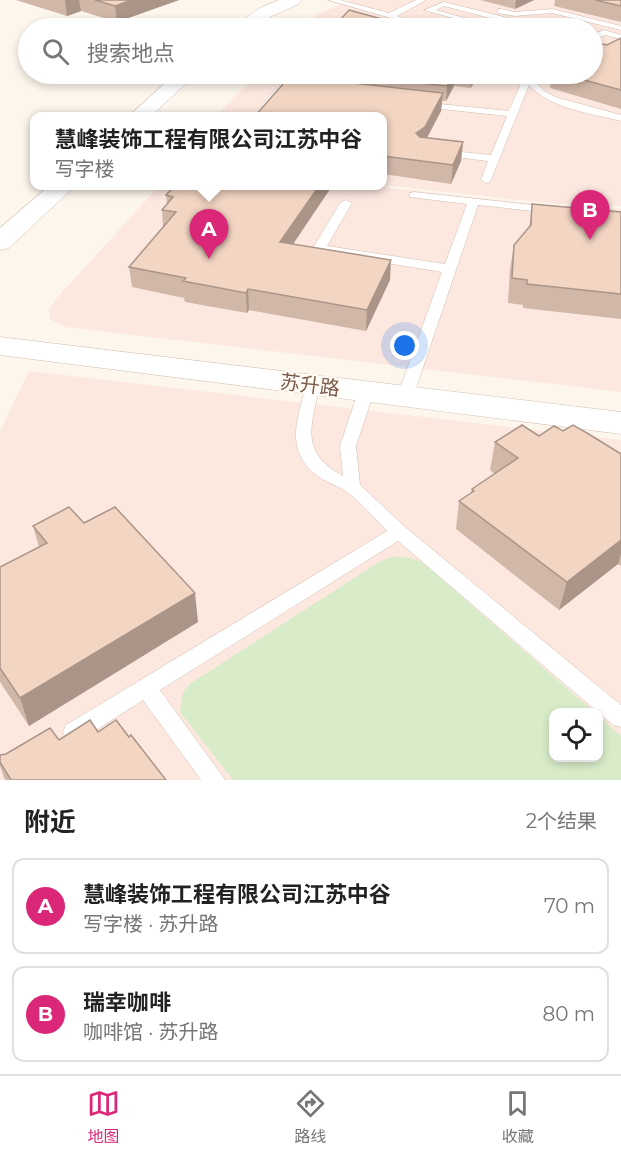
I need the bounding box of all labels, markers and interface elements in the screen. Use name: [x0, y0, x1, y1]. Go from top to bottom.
search box: [18, 18, 603, 84]
icon: search: [39, 35, 72, 68]
text: 搜索地点: [87, 40, 175, 67]
popup: [30, 112, 387, 190]
text: 慧峰装饰工程有限公司江苏中谷: [54, 126, 363, 153]
text: 写字楼: [54, 157, 114, 181]
pin: B: [570, 190, 610, 240]
pin: A: [190, 210, 228, 259]
your location: [390, 331, 419, 360]
street label: 苏升路: [279, 369, 341, 401]
map controls: [549, 708, 603, 762]
button: locate: [549, 708, 603, 762]
text: 附近: [24, 806, 76, 838]
text: 2个结果: [526, 809, 597, 833]
text: 慧峰装饰工程有限公司江苏中谷: [83, 881, 391, 908]
text: A: [38, 894, 53, 918]
text: 70 m: [544, 894, 595, 918]
text: 写字楼 · 苏升路: [83, 912, 219, 936]
text: 瑞幸咖啡: [83, 989, 171, 1016]
text: B: [38, 1002, 53, 1026]
text: 80 m: [543, 1002, 595, 1026]
text: 咖啡馆 · 苏升路: [83, 1020, 219, 1044]
tab: 地图: [87, 1087, 120, 1147]
tab: 路线: [294, 1087, 327, 1147]
tab: 收藏: [501, 1087, 534, 1147]

